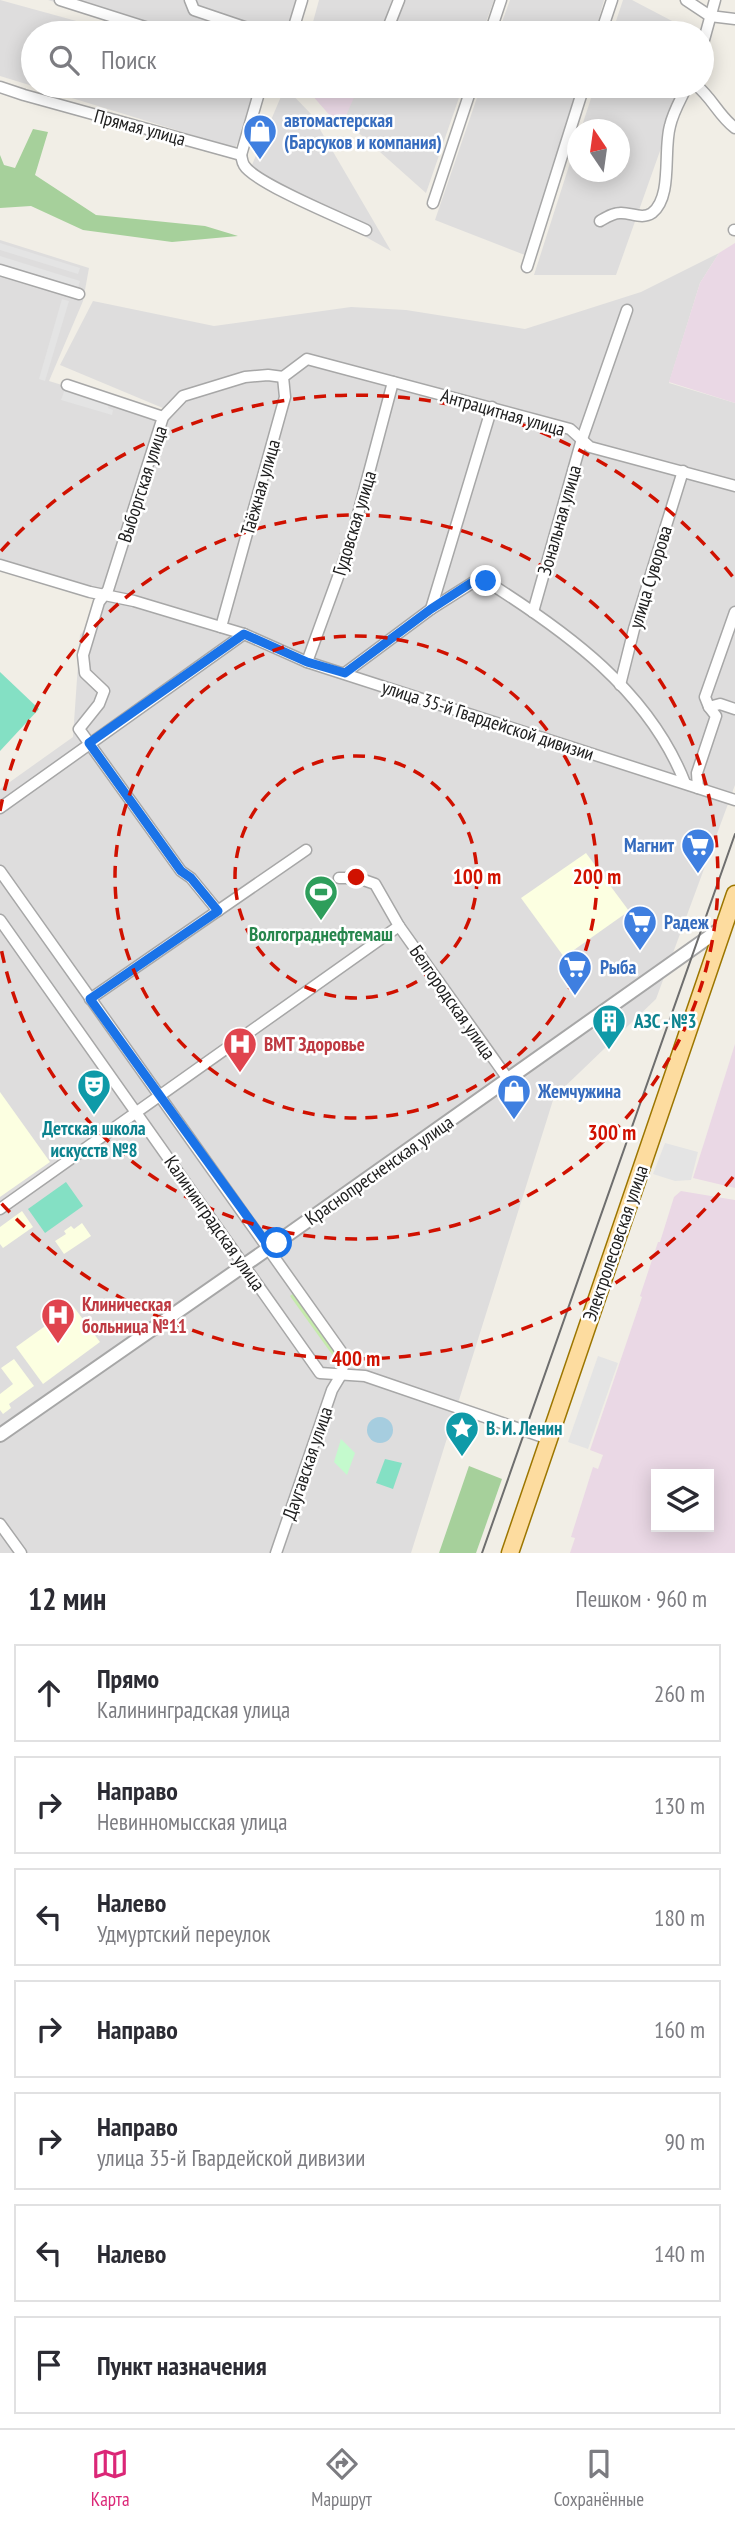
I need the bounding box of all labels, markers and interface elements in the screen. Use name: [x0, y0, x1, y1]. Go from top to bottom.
search box: [21, 21, 714, 98]
icon: search: [45, 41, 83, 79]
text: Поиск: [101, 43, 157, 76]
street label: Прямая улица: [92, 103, 188, 151]
place label: автомастерская (Барсуков и компания): [284, 108, 442, 154]
shop icon: автомастерская (Барсуков и компания): [241, 112, 279, 161]
north arrow: [567, 119, 630, 182]
street label: Антрацитная улица: [438, 383, 568, 441]
street label: Выборгская улица: [112, 423, 172, 545]
street label: Таёжная улица: [235, 436, 285, 538]
street label: Зональная улица: [532, 462, 586, 578]
street label: Гудовская улица: [327, 468, 381, 578]
street label: улица Суворова: [623, 523, 677, 631]
route end: [470, 565, 501, 596]
street label: улица 35-й Гвардейской дивизии: [379, 674, 597, 766]
supermarket icon: Магнит: [679, 826, 717, 875]
place label: Магнит: [624, 833, 674, 857]
text: 100 m: [453, 863, 501, 890]
text: 200 m: [573, 863, 621, 890]
centre of rings: [344, 865, 368, 889]
sports icon: Волгограднефтемаш: [302, 873, 340, 922]
supermarket icon: Радеж: [621, 903, 659, 952]
place label: Радеж: [664, 910, 710, 934]
place label: Волгограднефтемаш: [249, 922, 393, 946]
street label: Белгородская улица: [405, 940, 501, 1064]
supermarket icon: Рыба: [556, 948, 594, 997]
place label: Рыба: [600, 955, 636, 979]
building icon: АЗС - №3: [590, 1002, 628, 1051]
place label: АЗС - №3: [633, 1009, 697, 1033]
hospital icon: ВМТ Здоровье: [221, 1025, 259, 1074]
place label: ВМТ Здоровье: [264, 1032, 365, 1056]
theatre icon: Детская школа искусств №8: [75, 1067, 113, 1116]
shop icon: Жемчужина: [495, 1072, 533, 1121]
place label: Жемчужина: [537, 1079, 621, 1103]
street label: Краснопресненская улица: [300, 1110, 458, 1230]
place label: Детская школа искусств №8: [42, 1116, 146, 1162]
text: 300 m: [588, 1119, 636, 1146]
street label: Калининградская улица: [159, 1151, 271, 1295]
street label: Электролесовская улица: [577, 1162, 653, 1324]
route start: [261, 1227, 292, 1258]
place label: Клиническая больница №11: [82, 1292, 187, 1338]
hospital icon: Клиническая больница №11: [39, 1296, 77, 1345]
text: 400 m: [332, 1345, 380, 1372]
street label: Даугавская улица: [276, 1403, 338, 1523]
place icon: В. И. Ленин: [443, 1409, 481, 1458]
place label: В. И. Ленин: [486, 1416, 562, 1440]
map controls: [651, 1469, 714, 1532]
button: layers: [651, 1469, 714, 1532]
text: 12 мин: [28, 1579, 106, 1618]
text: Пешком · 960 m: [576, 1584, 707, 1613]
text: Прямо: [97, 1662, 159, 1695]
icon: ahead: [30, 1674, 68, 1712]
text: 260 m: [654, 1679, 705, 1708]
text: Калининградская улица: [97, 1695, 290, 1724]
text: Направо: [97, 1774, 178, 1807]
icon: right: [30, 1786, 68, 1824]
text: 130 m: [654, 1791, 705, 1820]
text: Невинномысская улица: [97, 1807, 287, 1836]
text: Налево: [97, 1886, 166, 1919]
icon: left: [30, 1898, 68, 1936]
text: 180 m: [654, 1903, 705, 1932]
text: Удмуртский переулок: [97, 1919, 271, 1948]
icon: right: [30, 2010, 68, 2048]
text: Направо: [97, 2013, 178, 2046]
text: 160 m: [654, 2015, 705, 2044]
text: Направо: [97, 2110, 178, 2143]
icon: right: [30, 2122, 68, 2160]
text: 90 m: [664, 2127, 705, 2156]
text: улица 35-й Гвардейской дивизии: [97, 2143, 365, 2172]
icon: left: [30, 2234, 68, 2272]
text: Налево: [97, 2237, 166, 2270]
text: 140 m: [654, 2239, 705, 2268]
icon: arrive: [30, 2346, 68, 2384]
text: Пункт назначения: [97, 2349, 267, 2382]
tab: Карта: [91, 2445, 130, 2511]
tab: Маршрут: [311, 2445, 372, 2511]
tab: Сохранённые: [554, 2445, 644, 2511]

